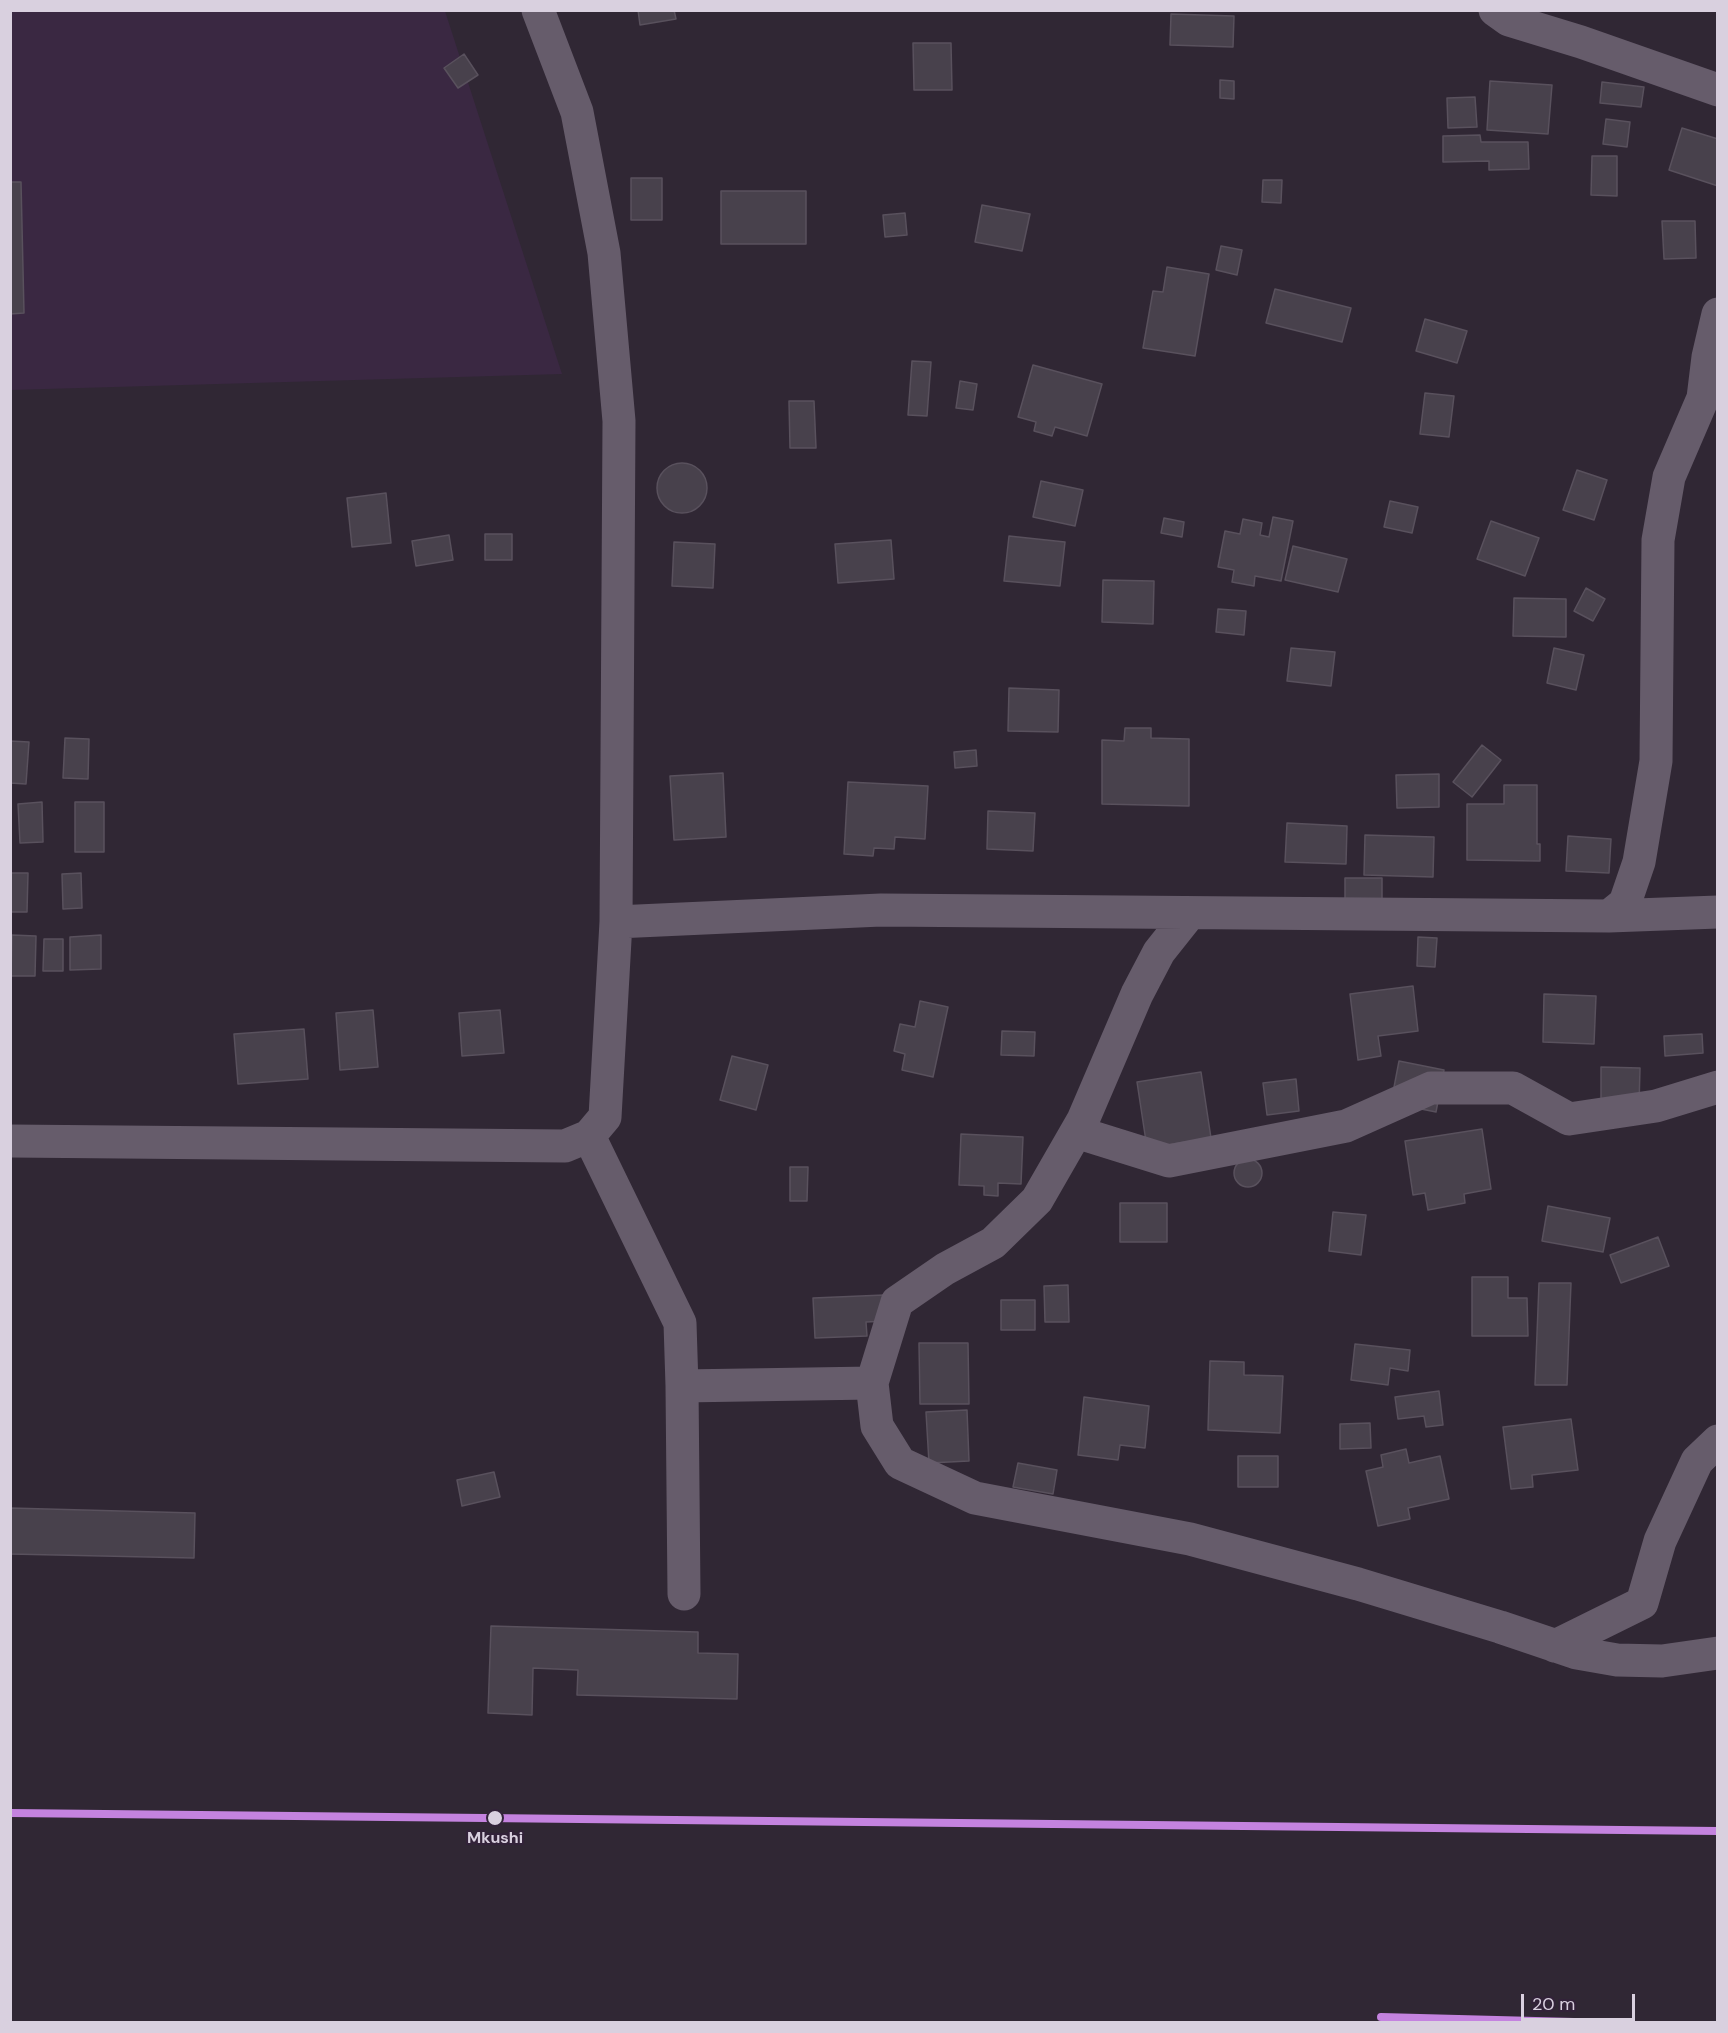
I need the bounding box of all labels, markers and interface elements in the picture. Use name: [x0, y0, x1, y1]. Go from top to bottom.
marker: Mkushi: [486, 1809, 504, 1827]
place label: Mkushi: [467, 1829, 523, 1849]
scale bar: [1524, 1982, 1638, 2020]
text: 20 m: [1532, 1992, 1575, 2016]

